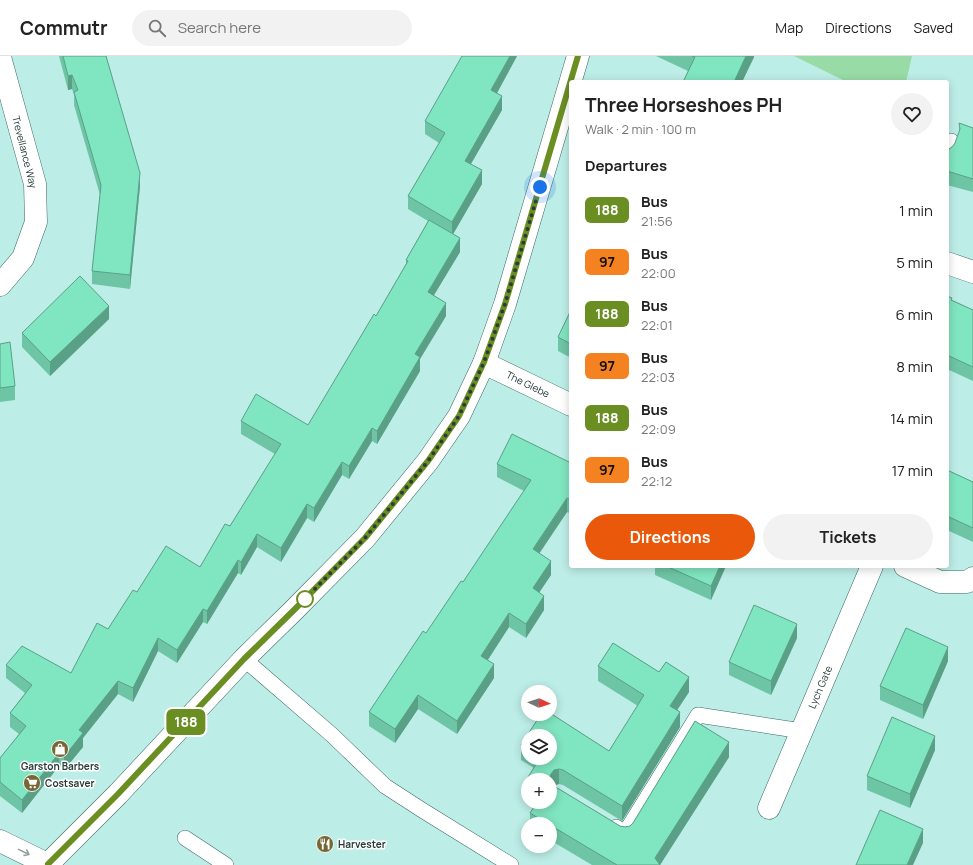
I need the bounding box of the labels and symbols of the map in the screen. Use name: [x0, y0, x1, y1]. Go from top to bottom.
street label: Trevellance Way: [9, 114, 41, 190]
your location: [530, 177, 550, 197]
street label: The Glebe: [504, 367, 552, 401]
unlabelled marker: [296, 590, 314, 608]
street label: Lych Gate: [805, 663, 835, 711]
north arrow: [521, 685, 557, 721]
line badge: 188: [163, 709, 209, 735]
shop icon: Garston Barbers: [50, 739, 70, 759]
place label: Garston Barbers: [21, 759, 100, 773]
supermarket icon: Costsaver: [22, 773, 42, 793]
place label: Costsaver: [45, 776, 95, 790]
restaurant icon: Harvester: [315, 834, 335, 854]
place label: Harvester: [338, 837, 386, 851]
one-way arrow: [17, 849, 29, 856]

